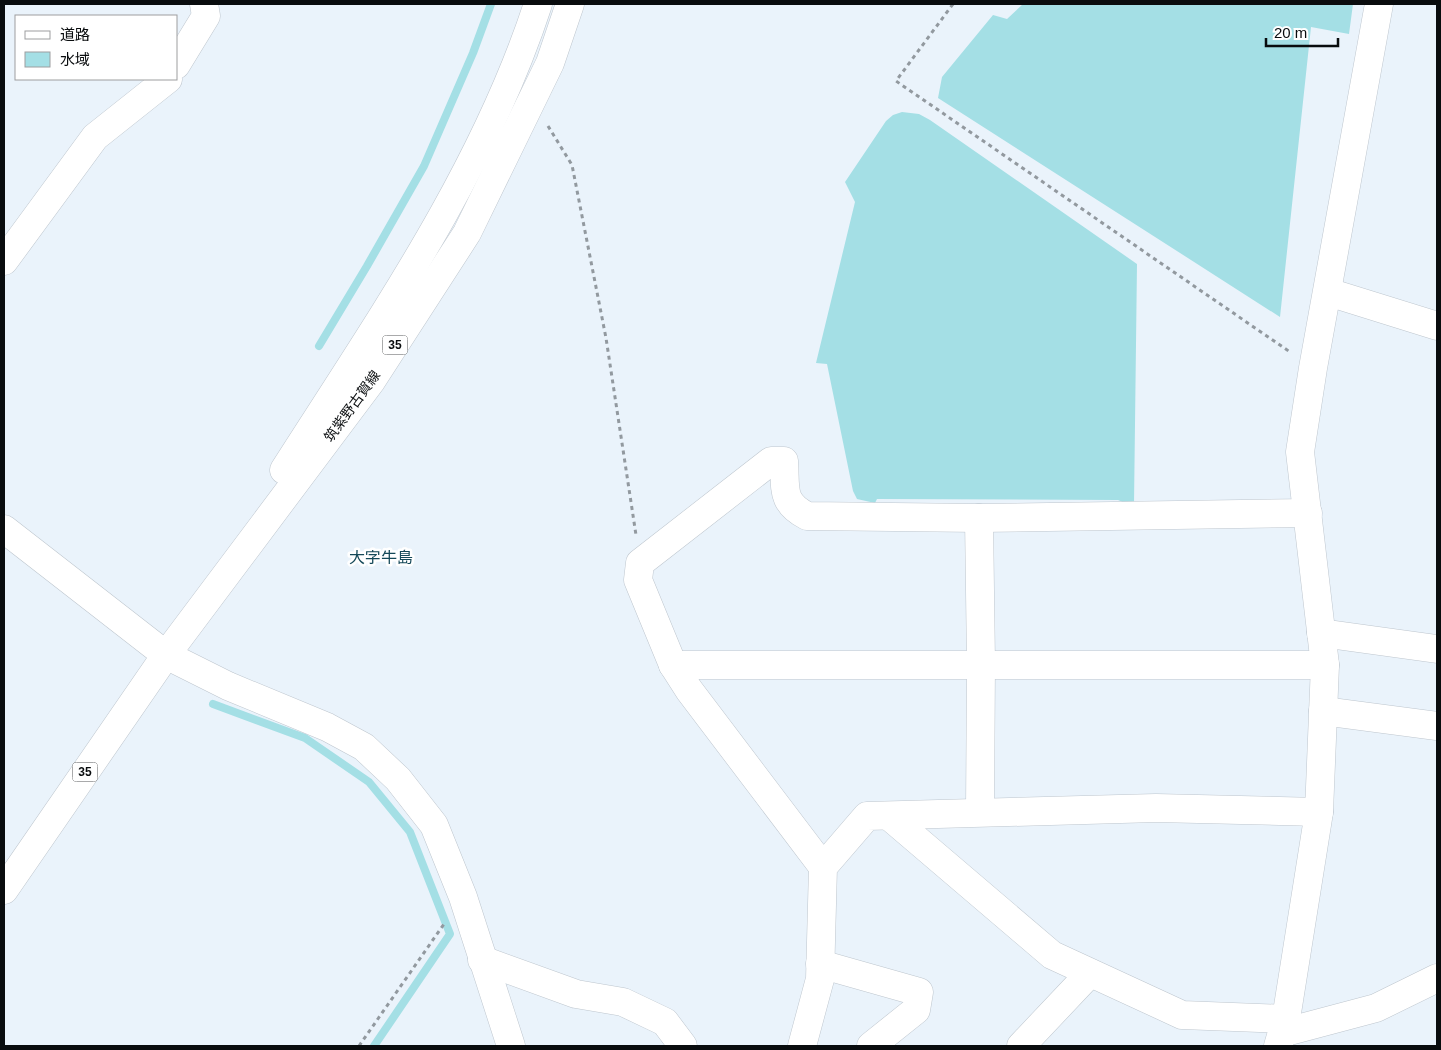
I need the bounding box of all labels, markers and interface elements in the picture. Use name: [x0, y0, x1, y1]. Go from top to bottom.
legend: [15, 15, 178, 80]
scale bar: [1266, 15, 1338, 47]
text: 20 m: [1274, 24, 1307, 41]
text: 道路: [60, 26, 90, 43]
text: 水域: [60, 51, 90, 68]
road number: 35: [382, 336, 408, 354]
street label: 筑紫野古賀線: [321, 367, 383, 445]
district label: 大字牛島: [349, 549, 413, 566]
road number: 35: [72, 762, 98, 782]

